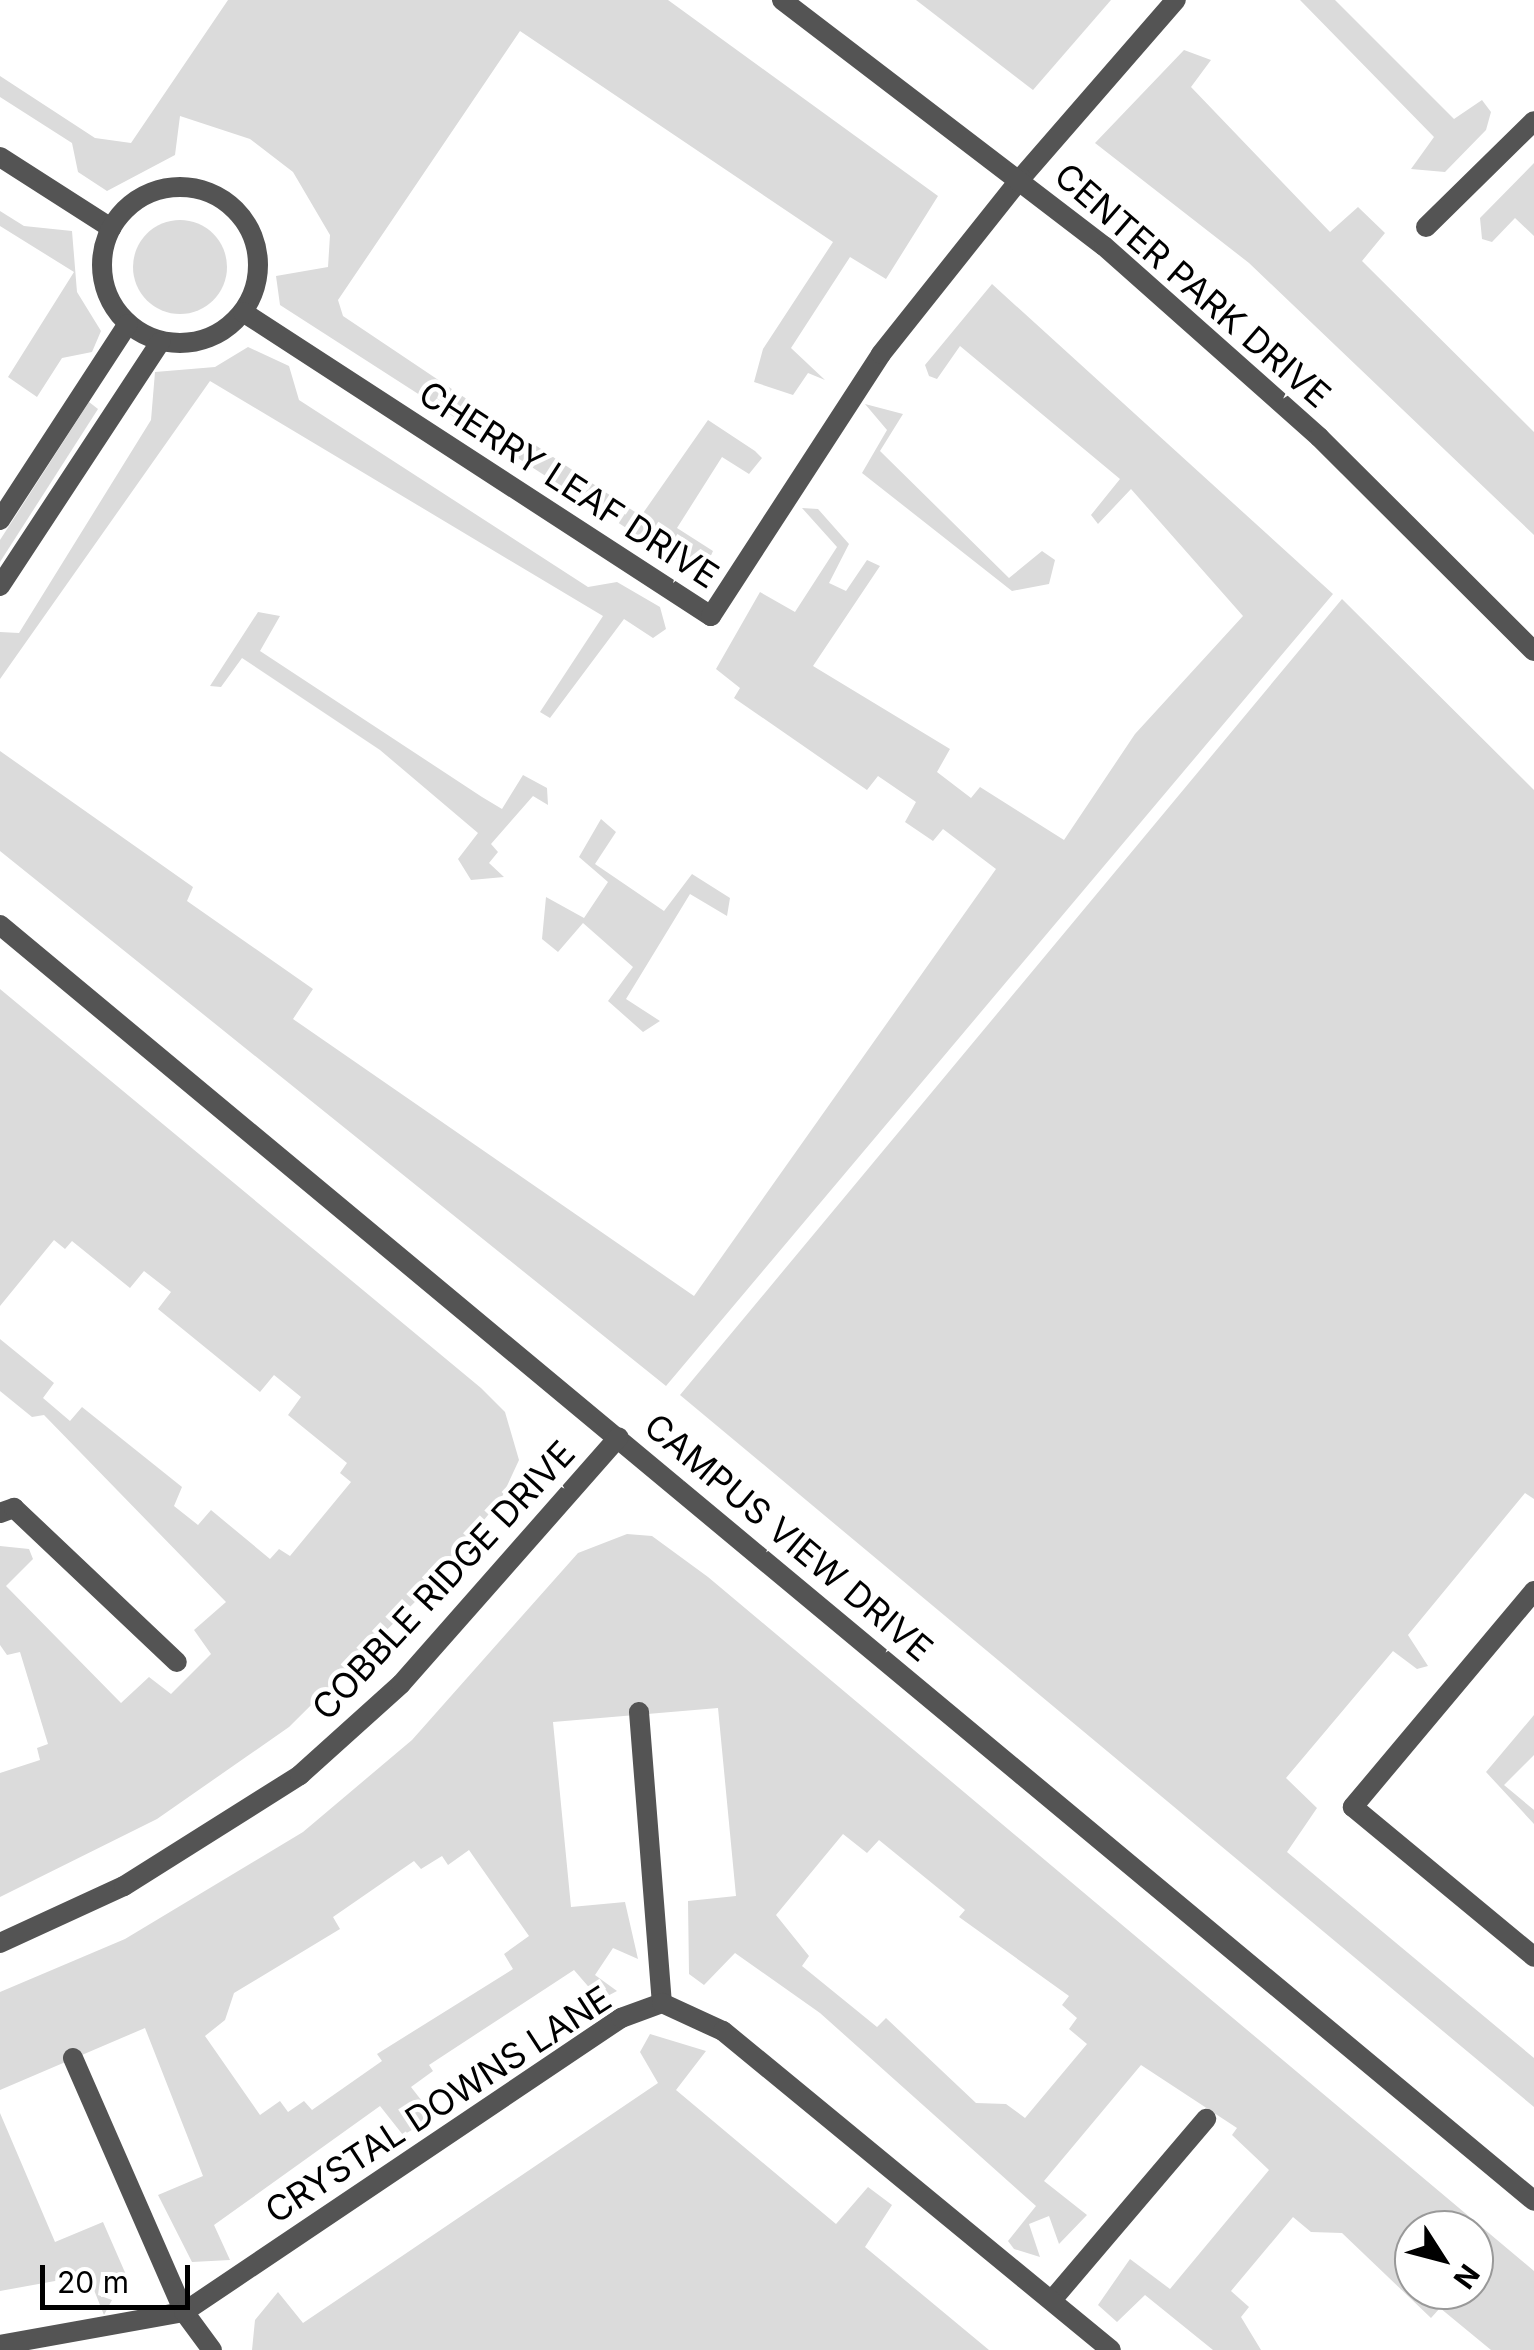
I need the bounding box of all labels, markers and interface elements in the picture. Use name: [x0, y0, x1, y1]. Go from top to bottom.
street label: CENTER PARK DRIVE: [1047, 154, 1339, 416]
street label: CHERRY LEAF DRIVE: [412, 372, 726, 596]
street label: CAMPUS VIEW DRIVE: [637, 1404, 941, 1670]
street label: COBBLE RIDGE DRIVE: [303, 1432, 583, 1728]
street label: CRYSTAL DOWNS LANE: [257, 1977, 619, 2231]
north arrow: [1394, 2210, 1494, 2310]
scale bar: [45, 2245, 195, 2307]
text: N: [1447, 2258, 1487, 2295]
text: 20 m: [57, 2264, 129, 2300]

